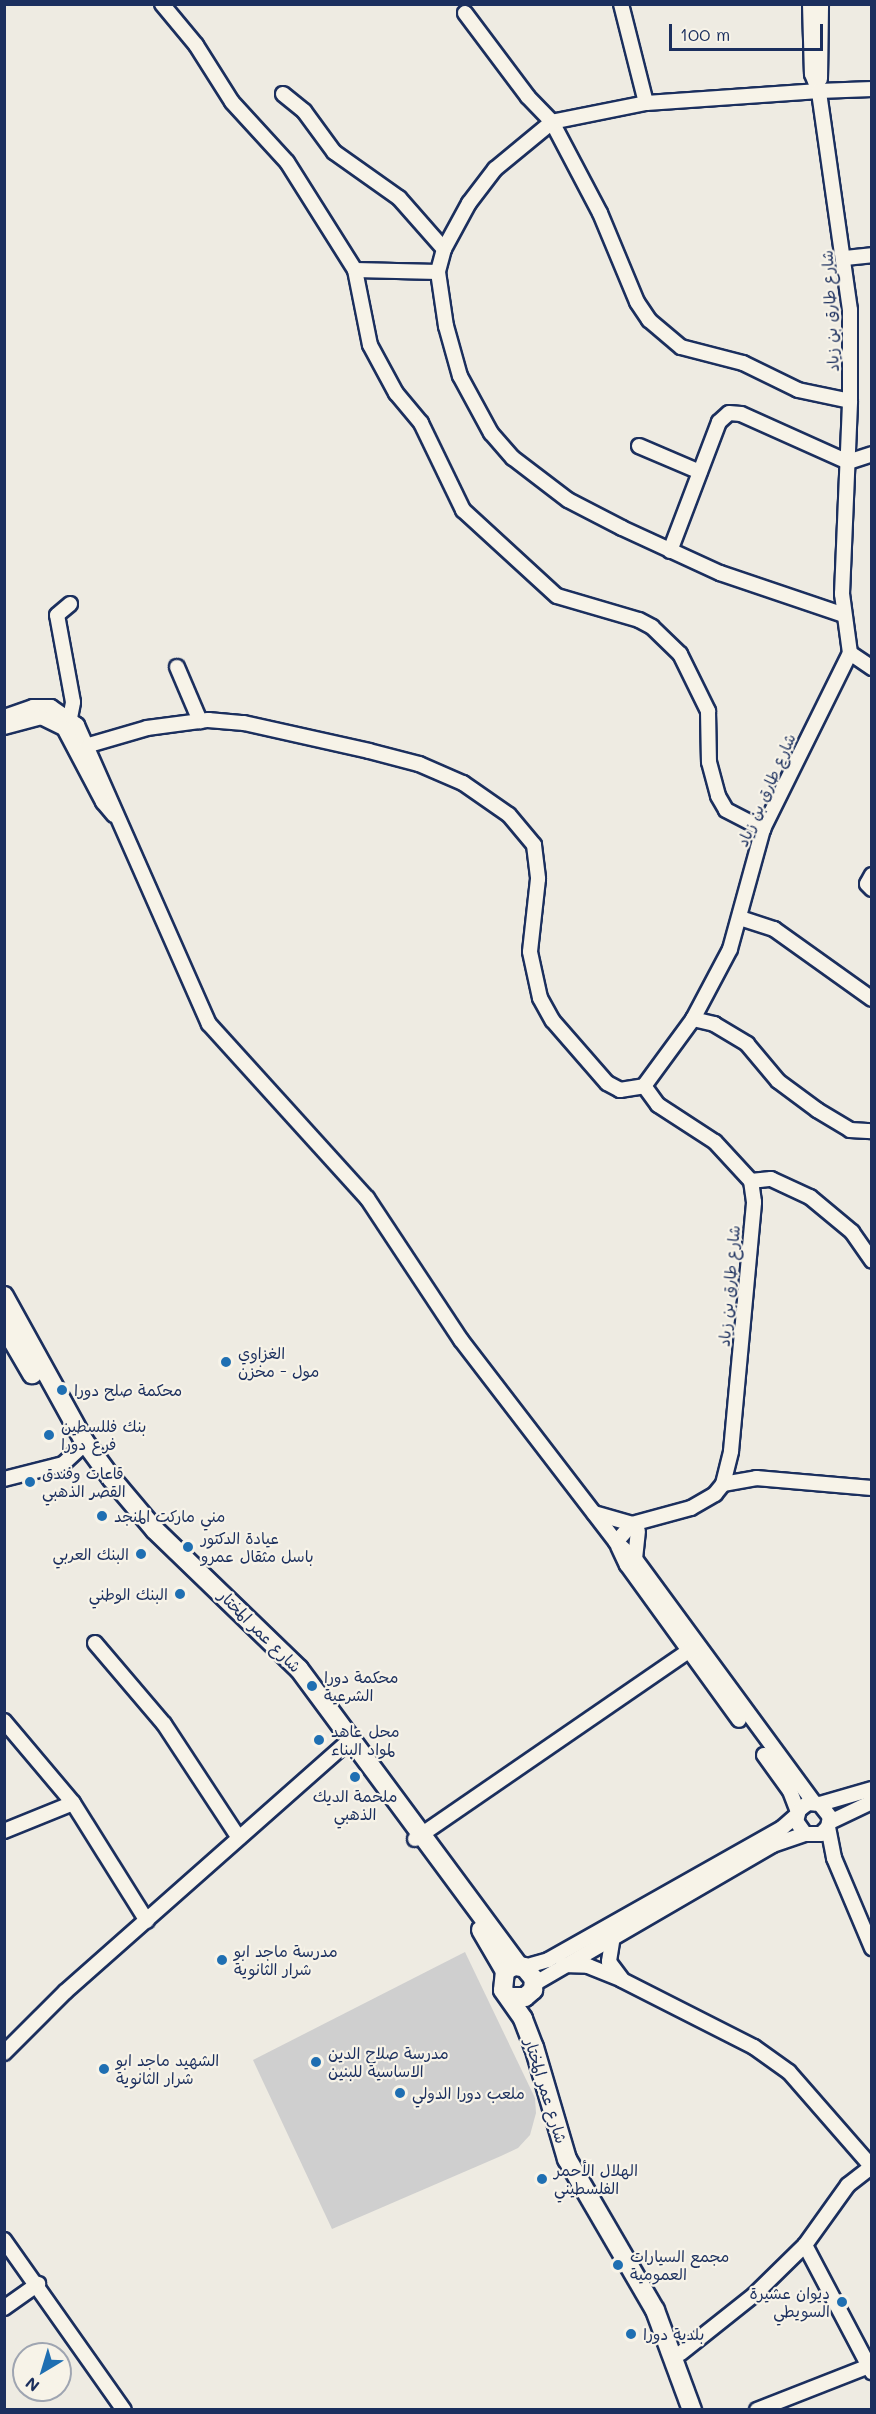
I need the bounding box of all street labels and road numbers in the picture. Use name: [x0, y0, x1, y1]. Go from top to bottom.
street label: شارع طارق بن زياد: [817, 250, 843, 372]
street label: شارع طارق بن زياد: [732, 730, 800, 850]
street label: شارع طارق بن زياد: [714, 1224, 744, 1348]
street label: شارع عمر المختار: [215, 1586, 305, 1676]
street label: شارع عمر المختار: [521, 2036, 571, 2146]

